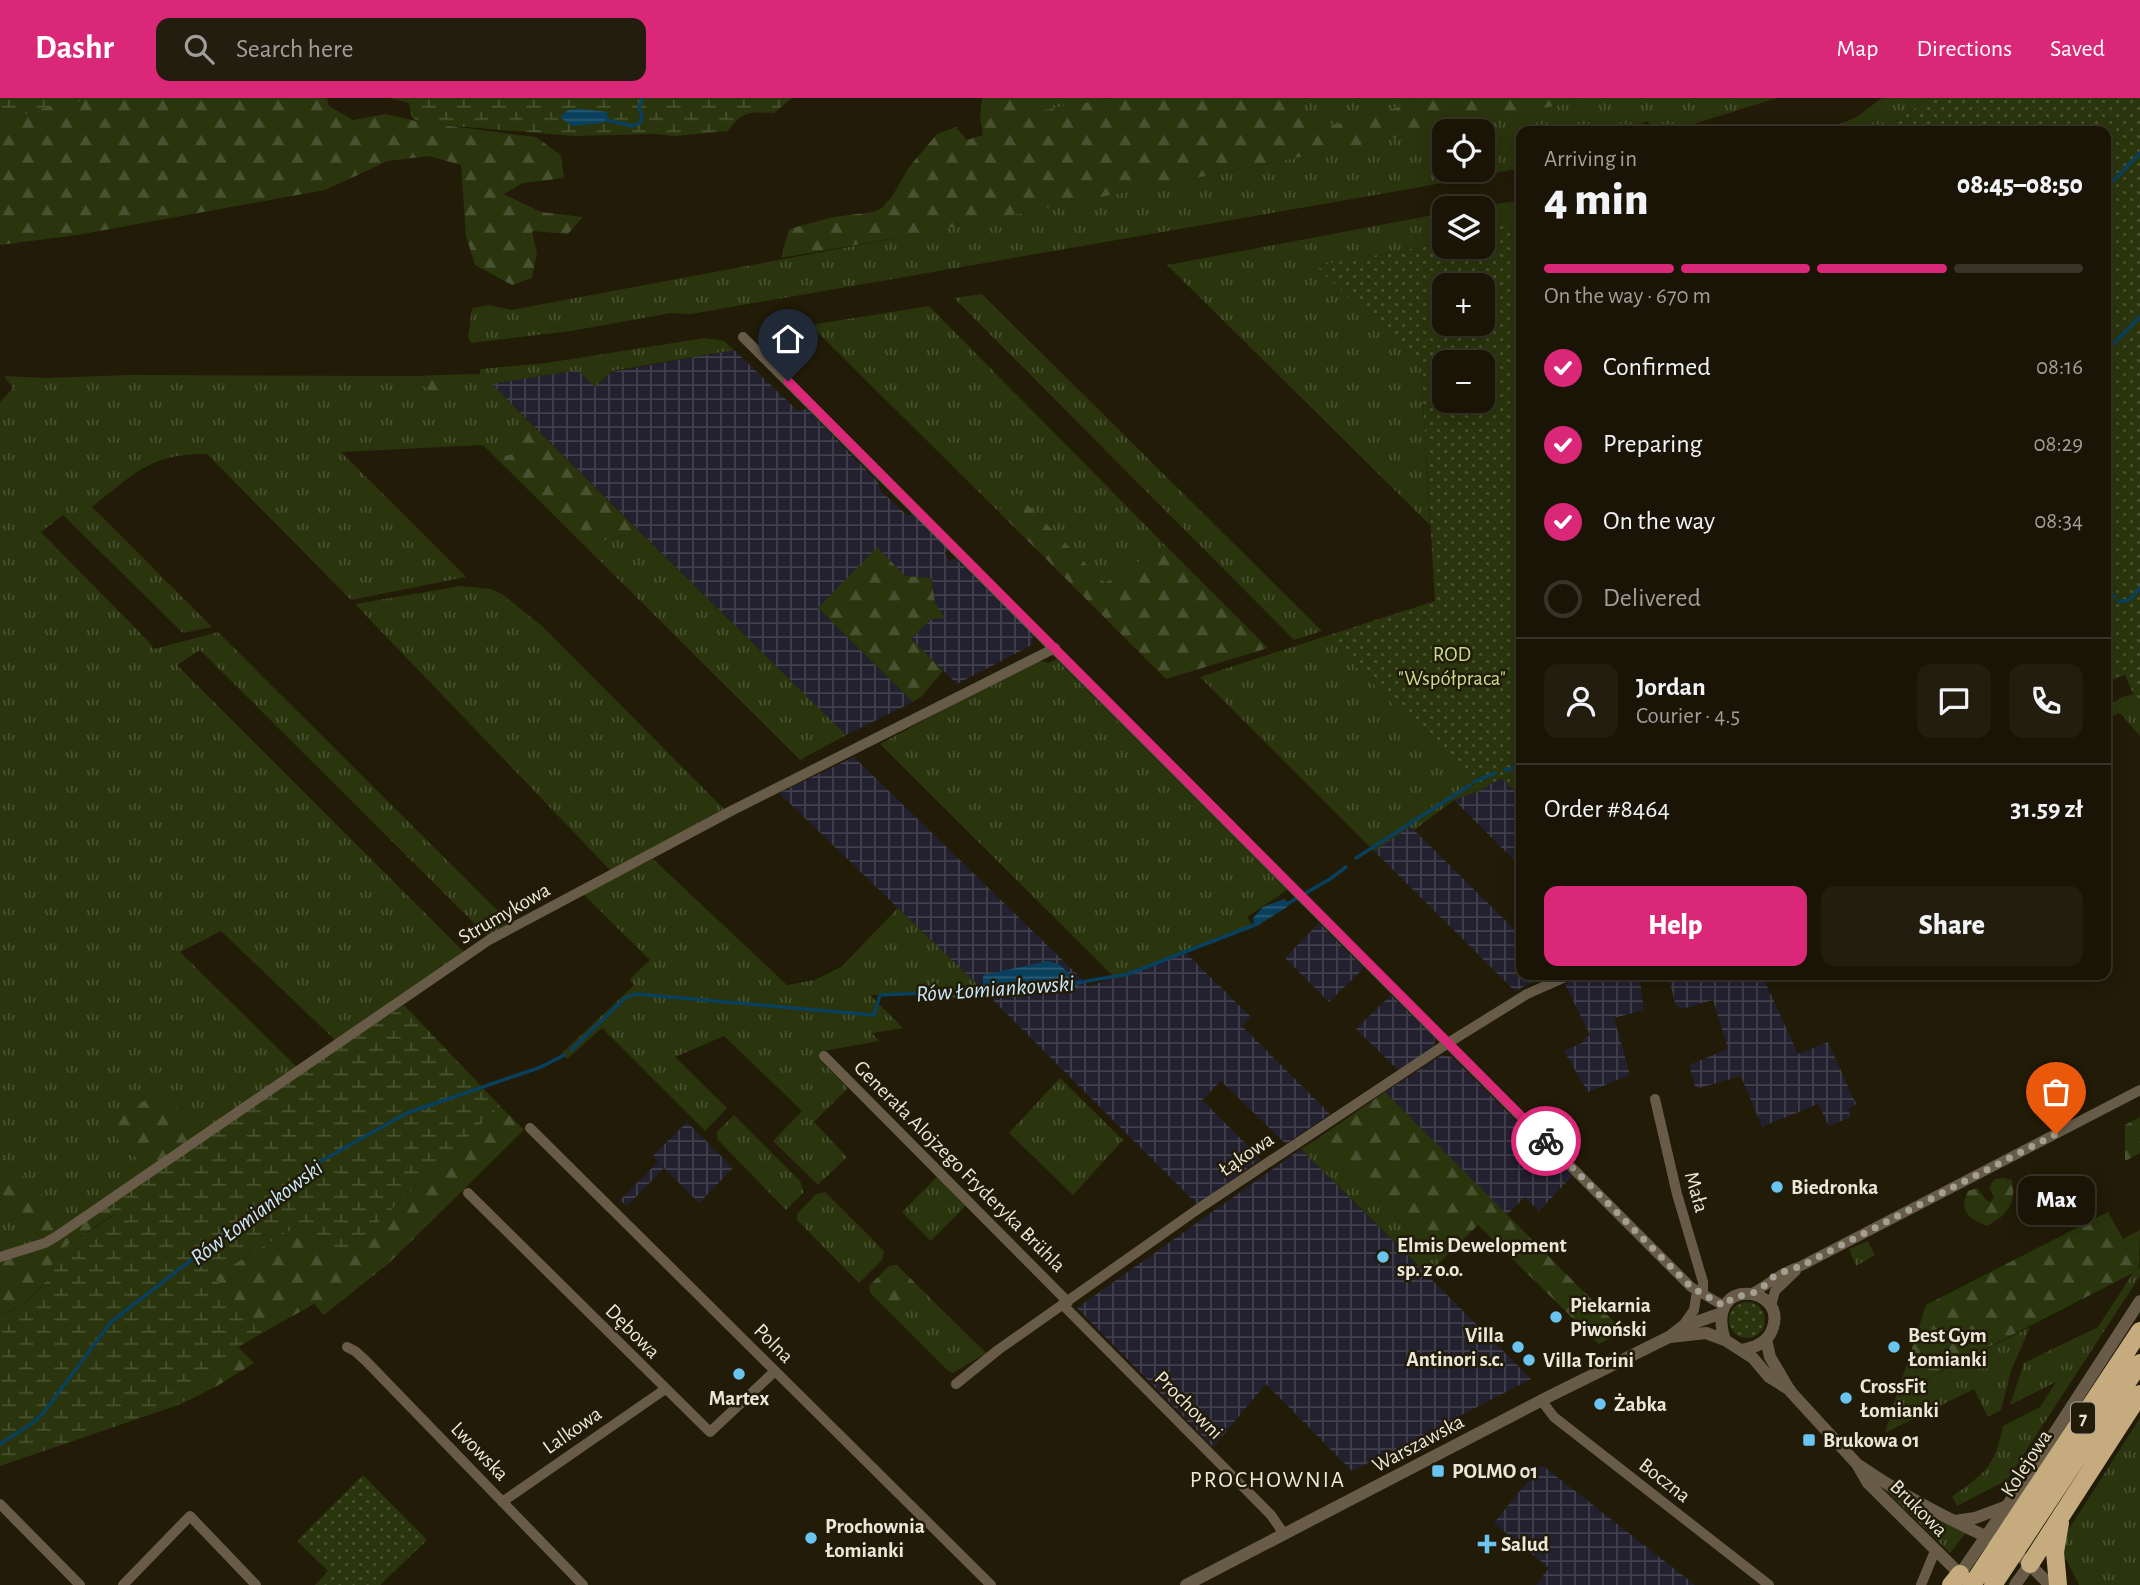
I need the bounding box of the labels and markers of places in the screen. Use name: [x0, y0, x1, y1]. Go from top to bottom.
pin: [758, 309, 818, 381]
pin: [2026, 1062, 2086, 1134]
callout: Max: [2018, 1176, 2094, 1225]
place label: Biedronka: [1791, 1177, 1878, 1198]
marker: Biedronka: [1769, 1179, 1785, 1195]
place label: Elmis Dewelopment sp. z o.o.: [1397, 1235, 1567, 1280]
marker: Elmis Dewelopment sp. z o.o.: [1375, 1249, 1391, 1265]
place label: Piekarnia Piwoński: [1570, 1295, 1651, 1340]
marker: Piekarnia Piwoński: [1548, 1309, 1564, 1325]
place label: Villa Antinori s.c.: [1406, 1325, 1504, 1370]
place label: Best Gym Łomianki: [1907, 1325, 1987, 1370]
marker: Villa Antinori s.c.: [1510, 1339, 1526, 1355]
marker: Best Gym Łomianki: [1886, 1339, 1902, 1355]
place label: Villa Torini: [1543, 1350, 1634, 1371]
marker: Villa Torini: [1521, 1352, 1537, 1368]
marker: Martex: [731, 1366, 747, 1382]
place label: CrossFit Łomianki: [1859, 1376, 1939, 1421]
place label: Martex: [709, 1388, 770, 1409]
marker: CrossFit Łomianki: [1838, 1390, 1854, 1406]
place label: Żabka: [1614, 1393, 1667, 1415]
marker: Żabka: [1592, 1396, 1608, 1412]
place label: Brukowa 01: [1823, 1430, 1920, 1451]
marker: Brukowa 01: [1801, 1432, 1817, 1448]
place label: POLMO 01: [1452, 1461, 1538, 1482]
marker: POLMO 01: [1430, 1463, 1446, 1479]
place label: Prochownia Łomianki: [824, 1516, 925, 1561]
marker: Prochownia Łomianki: [803, 1530, 819, 1546]
place label: Salud: [1501, 1534, 1549, 1555]
marker: Salud: [1479, 1536, 1495, 1552]

